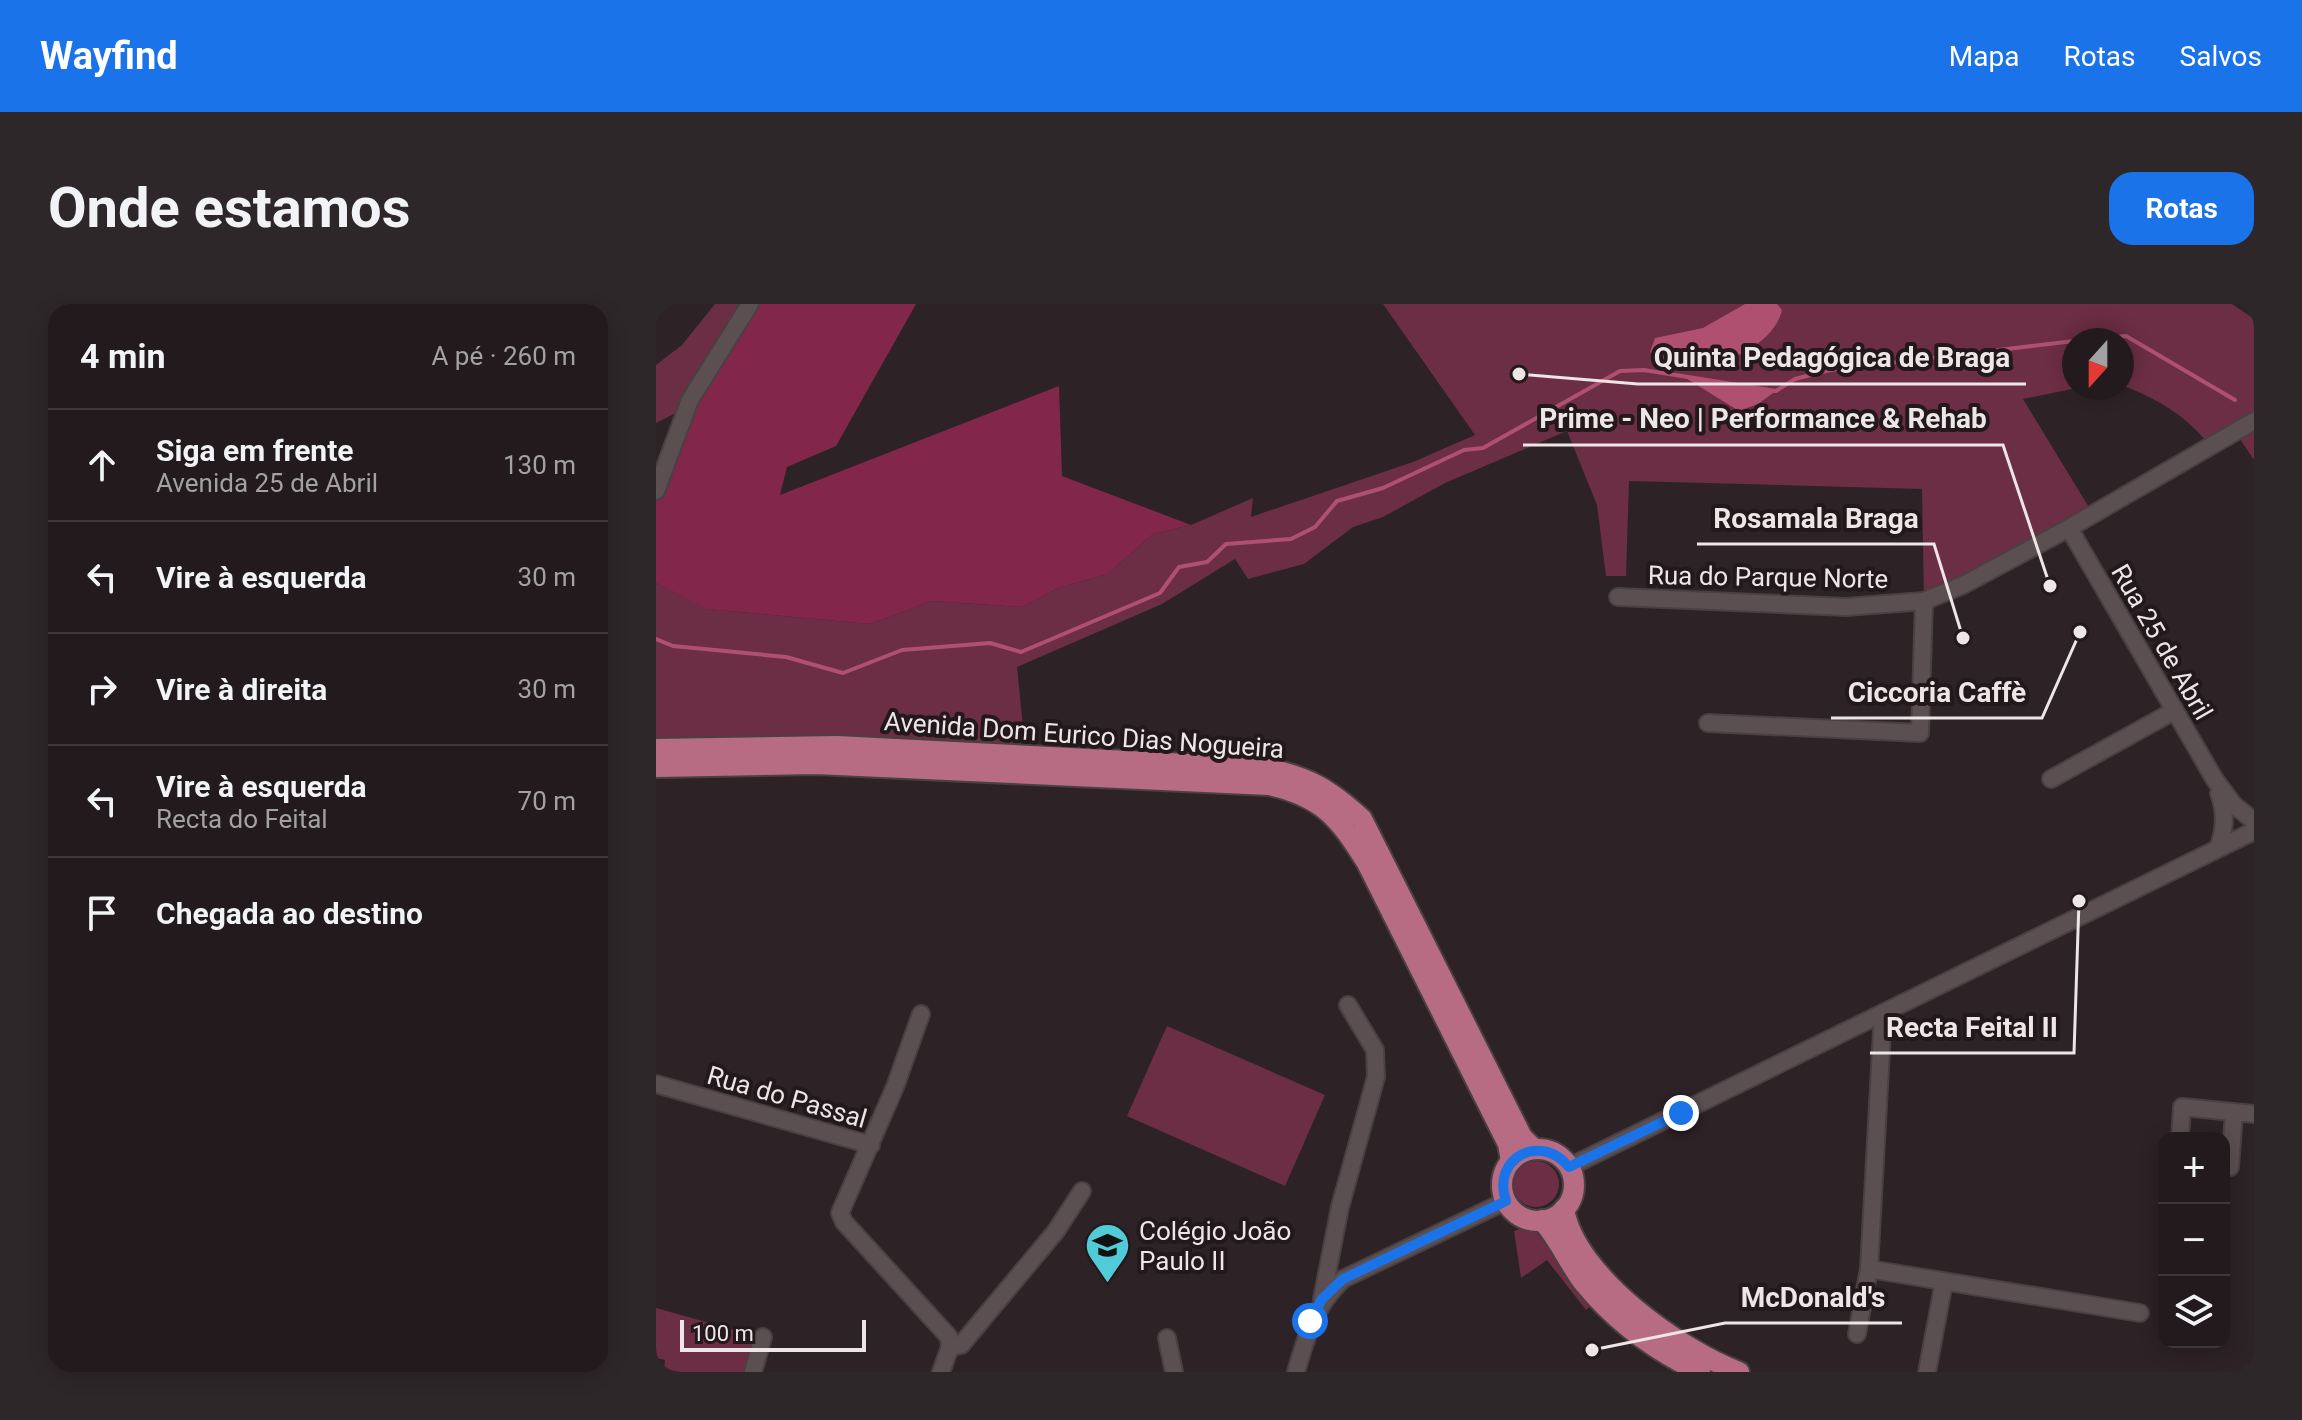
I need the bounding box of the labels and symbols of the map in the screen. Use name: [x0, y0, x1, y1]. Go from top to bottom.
north arrow: [2062, 328, 2134, 400]
callout: Quinta Pedagógica de Braga: [1638, 332, 2026, 384]
text: Quinta Pedagógica de Braga: [1654, 341, 2010, 374]
callout: Prime - Neo | Performance & Rehab: [1523, 393, 2003, 445]
text: Prime - Neo | Performance & Rehab: [1539, 402, 1987, 435]
callout: Rosamala Braga: [1697, 492, 1934, 544]
text: Rosamala Braga: [1713, 502, 1919, 535]
street label: Rua 25 de Abril: [2105, 559, 2219, 725]
street label: Rua do Parque Norte: [1648, 560, 1888, 594]
callout: Ciccoria Caffè: [1831, 666, 2042, 718]
text: Ciccoria Caffè: [1848, 676, 2026, 709]
street label: Avenida Dom Eurico Dias Nogueira: [883, 706, 1285, 764]
callout: Recta Feital II: [1870, 1001, 2074, 1053]
text: Recta Feital II: [1886, 1011, 2058, 1044]
street label: Rua do Passal: [704, 1060, 870, 1134]
route end: [1663, 1095, 1699, 1131]
place label: Colégio João Paulo II: [1139, 1216, 1291, 1276]
school or university icon: Colégio João Paulo II: [1084, 1222, 1132, 1285]
callout: McDonald's: [1725, 1271, 1902, 1323]
text: McDonald's: [1741, 1281, 1885, 1314]
route start: [1292, 1303, 1328, 1339]
scale bar: [680, 1316, 866, 1352]

